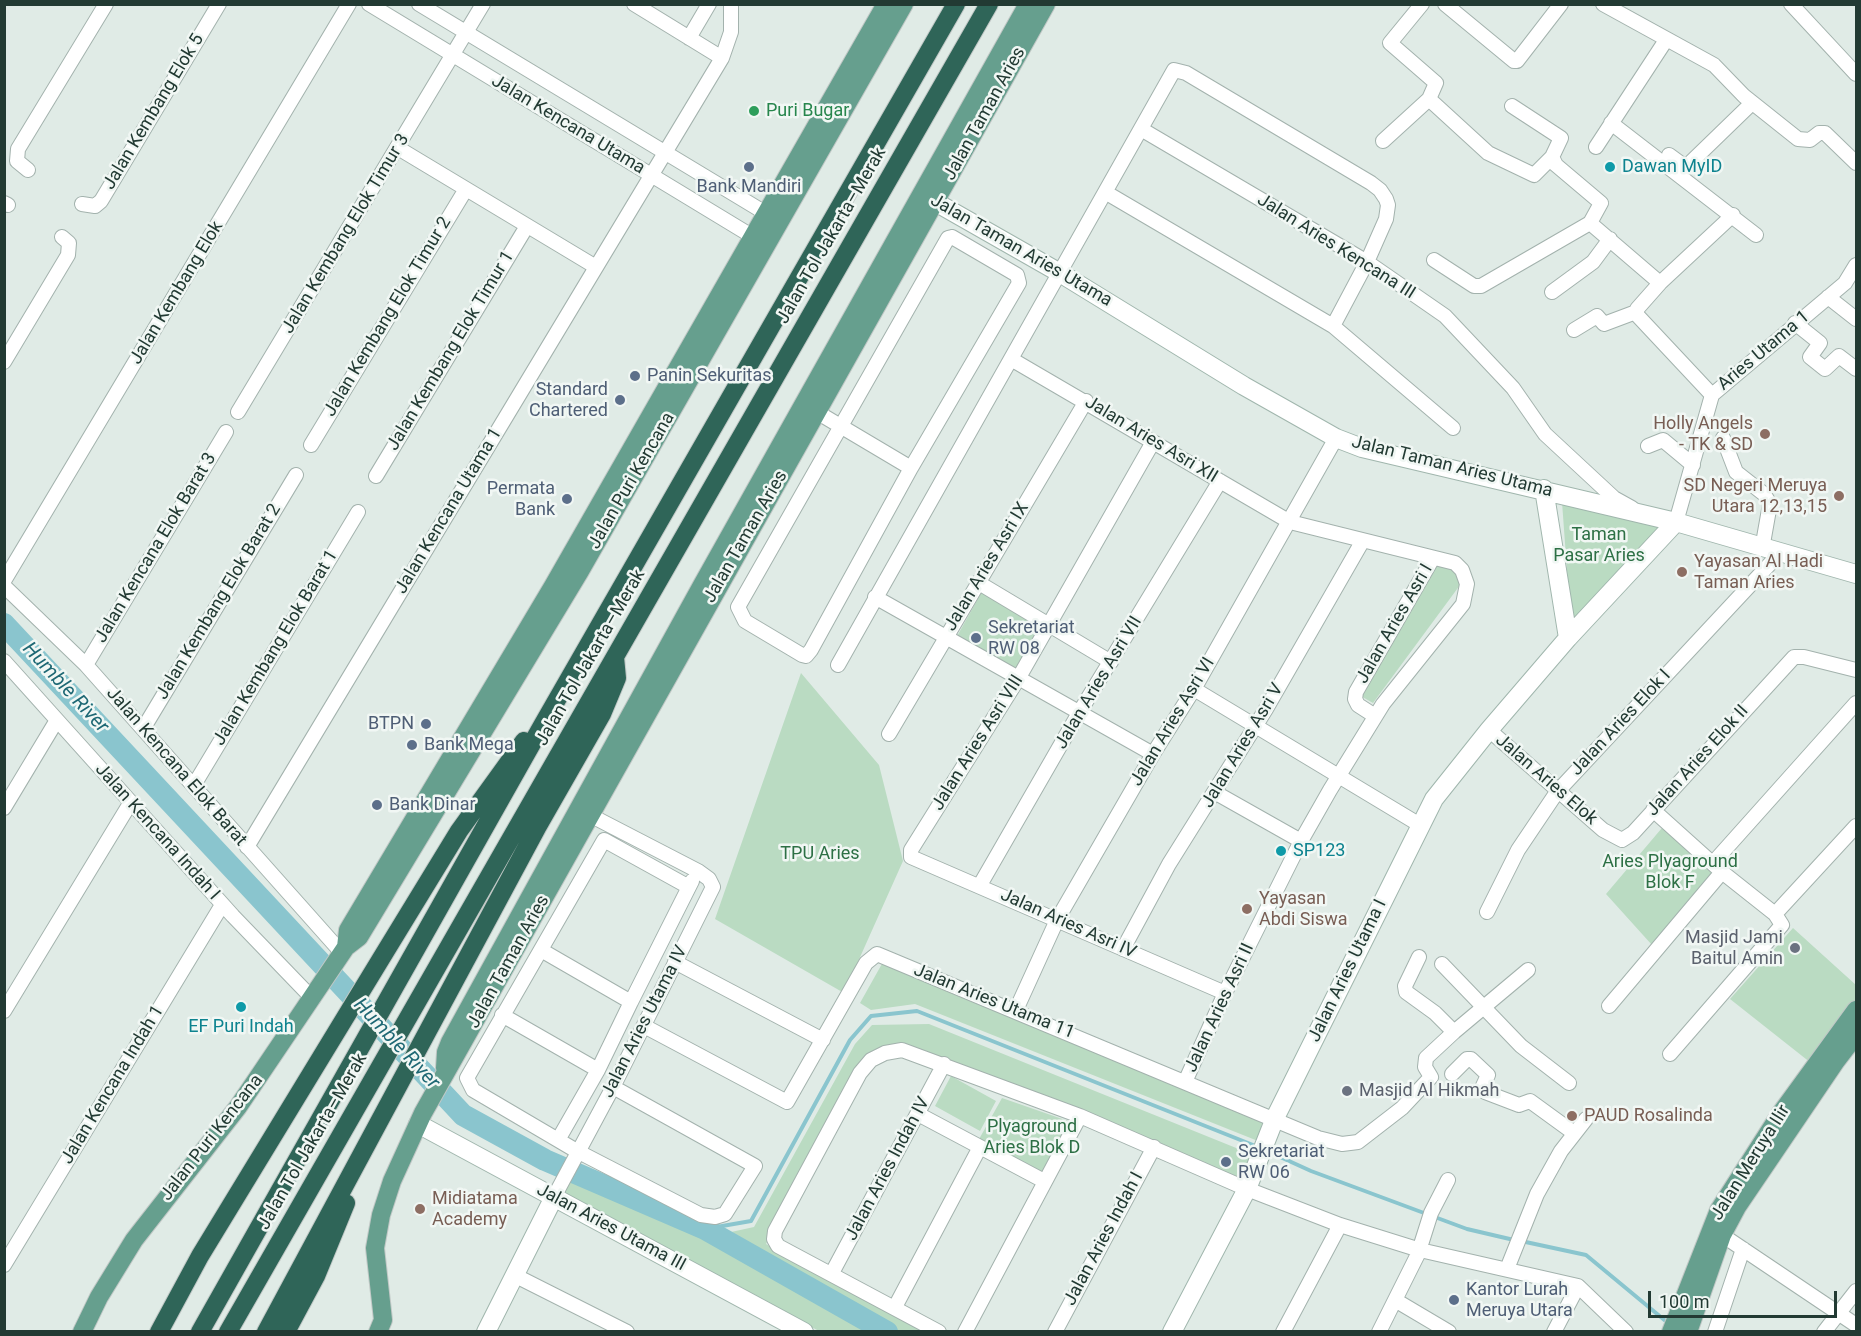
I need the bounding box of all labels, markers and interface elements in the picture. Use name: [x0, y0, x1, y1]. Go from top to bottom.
street label: Jalan Kembang Elok 5: [99, 30, 209, 194]
street label: Jalan Taman Aries: [939, 44, 1031, 184]
street label: Jalan Kencana Utama: [487, 71, 649, 179]
place label: Puri Bugar: [766, 100, 849, 122]
marker: Puri Bugar: [747, 104, 761, 118]
street label: Jalan Kembang Elok Timur 3: [278, 130, 414, 338]
street label: Jalan Tol Jakarta–Merak: [773, 144, 891, 328]
place label: Dawan MyID: [1622, 156, 1722, 178]
marker: Bank Mandiri: [742, 160, 756, 174]
marker: Dawan MyID: [1603, 160, 1617, 174]
place label: Bank Mandiri: [697, 176, 801, 198]
street label: Jalan Aries Kencana III: [1253, 189, 1419, 305]
street label: Jalan Taman Aries Utama: [926, 190, 1116, 312]
street label: Jalan Kembang Elok Timur 2: [320, 213, 456, 421]
street label: Jalan Kembang Elok: [126, 218, 228, 368]
street label: Jalan Kembang Elok Timur 1: [383, 247, 519, 455]
street label: Aries Utama 1: [1714, 306, 1814, 396]
place label: Panin Sekuritas: [647, 365, 771, 387]
marker: Panin Sekuritas: [628, 369, 642, 383]
place label: Standard Chartered: [529, 379, 608, 422]
street label: Jalan Aries Asri XII: [1081, 392, 1221, 488]
marker: Standard Chartered: [613, 393, 627, 407]
street label: Jalan Puri Kencana: [584, 409, 680, 553]
place label: Holly Angels - TK & SD: [1653, 413, 1753, 456]
street label: Jalan Kencana Utama 1: [391, 424, 507, 598]
marker: Holly Angels - TK & SD: [1758, 427, 1772, 441]
street label: Jalan Taman Aries Utama: [1349, 432, 1555, 502]
street label: Jalan Kencana Elok Barat 3: [91, 449, 221, 647]
street label: Jalan Taman Aries: [699, 467, 793, 607]
place label: SD Negeri Meruya Utara 12,13,15: [1684, 475, 1827, 518]
place label: Permata Bank: [487, 478, 555, 520]
marker: SD Negeri Meruya Utara 12,13,15: [1832, 489, 1846, 503]
marker: Permata Bank: [560, 492, 574, 506]
street label: Jalan Aries Asri IX: [940, 499, 1034, 635]
street label: Jalan Kembang Elok Barat 2: [152, 500, 286, 704]
park label: Taman Pasar Aries: [1553, 524, 1645, 566]
street label: Jalan Kembang Elok Barat 1: [209, 546, 343, 750]
place label: Yayasan Al Hadi Taman Aries: [1694, 551, 1823, 594]
street label: Jalan Aries Asri I: [1352, 560, 1438, 688]
marker: Yayasan Al Hadi Taman Aries: [1675, 565, 1689, 579]
street label: Jalan Tol Jakarta–Merak: [532, 566, 650, 750]
street label: Jalan Aries Asri VII: [1051, 613, 1147, 753]
place label: Sekretariat RW 08: [988, 617, 1075, 660]
marker: Sekretariat RW 08: [969, 631, 983, 645]
water label: Humble River: [17, 638, 113, 738]
street label: Jalan Aries Asri VI: [1126, 654, 1220, 790]
street label: Jalan Aries Elok I: [1566, 665, 1676, 781]
street label: Jalan Aries Asri VIII: [928, 671, 1028, 815]
street label: Jalan Aries Asri V: [1197, 680, 1289, 812]
street label: Jalan Kencana Elok Barat: [101, 683, 251, 851]
street label: Jalan Aries Elok II: [1642, 701, 1754, 821]
place label: BTPN: [368, 713, 414, 735]
marker: BTPN: [419, 717, 433, 731]
street label: Jalan Aries Elok: [1491, 730, 1601, 830]
place label: Bank Mega: [424, 734, 514, 756]
marker: Bank Mega: [405, 738, 419, 752]
street label: Jalan Kencana Indah I: [90, 759, 224, 905]
place label: Bank Dinar: [389, 794, 476, 816]
marker: Bank Dinar: [370, 798, 384, 812]
place label: SP123: [1293, 840, 1345, 862]
park label: TPU Aries: [780, 843, 860, 865]
marker: SP123: [1274, 844, 1288, 858]
park label: Aries Plyaground Blok F: [1602, 851, 1738, 894]
street label: Jalan Aries Asri IV: [997, 884, 1139, 964]
place label: Yayasan Abdi Siswa: [1259, 888, 1348, 930]
street label: Jalan Taman Aries: [463, 892, 555, 1032]
street label: Jalan Aries Utama I: [1304, 896, 1392, 1046]
marker: Yayasan Abdi Siswa: [1240, 902, 1254, 916]
place label: Masjid Jami Baitul Amin: [1685, 927, 1783, 970]
street label: Jalan Aries Asri II: [1181, 940, 1259, 1076]
marker: Masjid Jami Baitul Amin: [1788, 941, 1802, 955]
street label: Jalan Aries Utama IV: [597, 942, 693, 1102]
street label: Jalan Aries Utama 11: [910, 960, 1078, 1044]
water label: Humble River: [348, 994, 444, 1094]
marker: EF Puri Indah: [234, 1000, 248, 1014]
street label: Jalan Kencana Indah 1: [57, 1002, 169, 1168]
place label: EF Puri Indah: [188, 1016, 294, 1038]
street label: Jalan Tol Jakarta–Merak: [254, 1050, 372, 1234]
street label: Jalan Puri Kencana: [156, 1071, 268, 1205]
place label: Masjid Al Hikmah: [1359, 1080, 1500, 1102]
marker: Masjid Al Hikmah: [1340, 1084, 1354, 1098]
street label: Jalan Aries Indah IV: [841, 1094, 935, 1244]
street label: Jalan Meruya Ilir: [1707, 1101, 1795, 1225]
place label: PAUD Rosalinda: [1584, 1105, 1713, 1127]
marker: PAUD Rosalinda: [1565, 1109, 1579, 1123]
park label: Plyaground Aries Blok D: [984, 1116, 1080, 1158]
place label: Sekretariat RW 06: [1238, 1141, 1325, 1184]
marker: Sekretariat RW 06: [1219, 1155, 1233, 1169]
street label: Jalan Aries Indah I: [1060, 1169, 1148, 1309]
street label: Jalan Aries Utama III: [533, 1180, 689, 1276]
place label: Midiatama Academy: [432, 1188, 518, 1230]
marker: Midiatama Academy: [413, 1202, 427, 1216]
place label: Kantor Lurah Meruya Utara: [1466, 1279, 1573, 1322]
scale bar: [1651, 1279, 1840, 1317]
text: 100 m: [1659, 1291, 1710, 1312]
marker: Kantor Lurah Meruya Utara: [1447, 1293, 1461, 1307]

